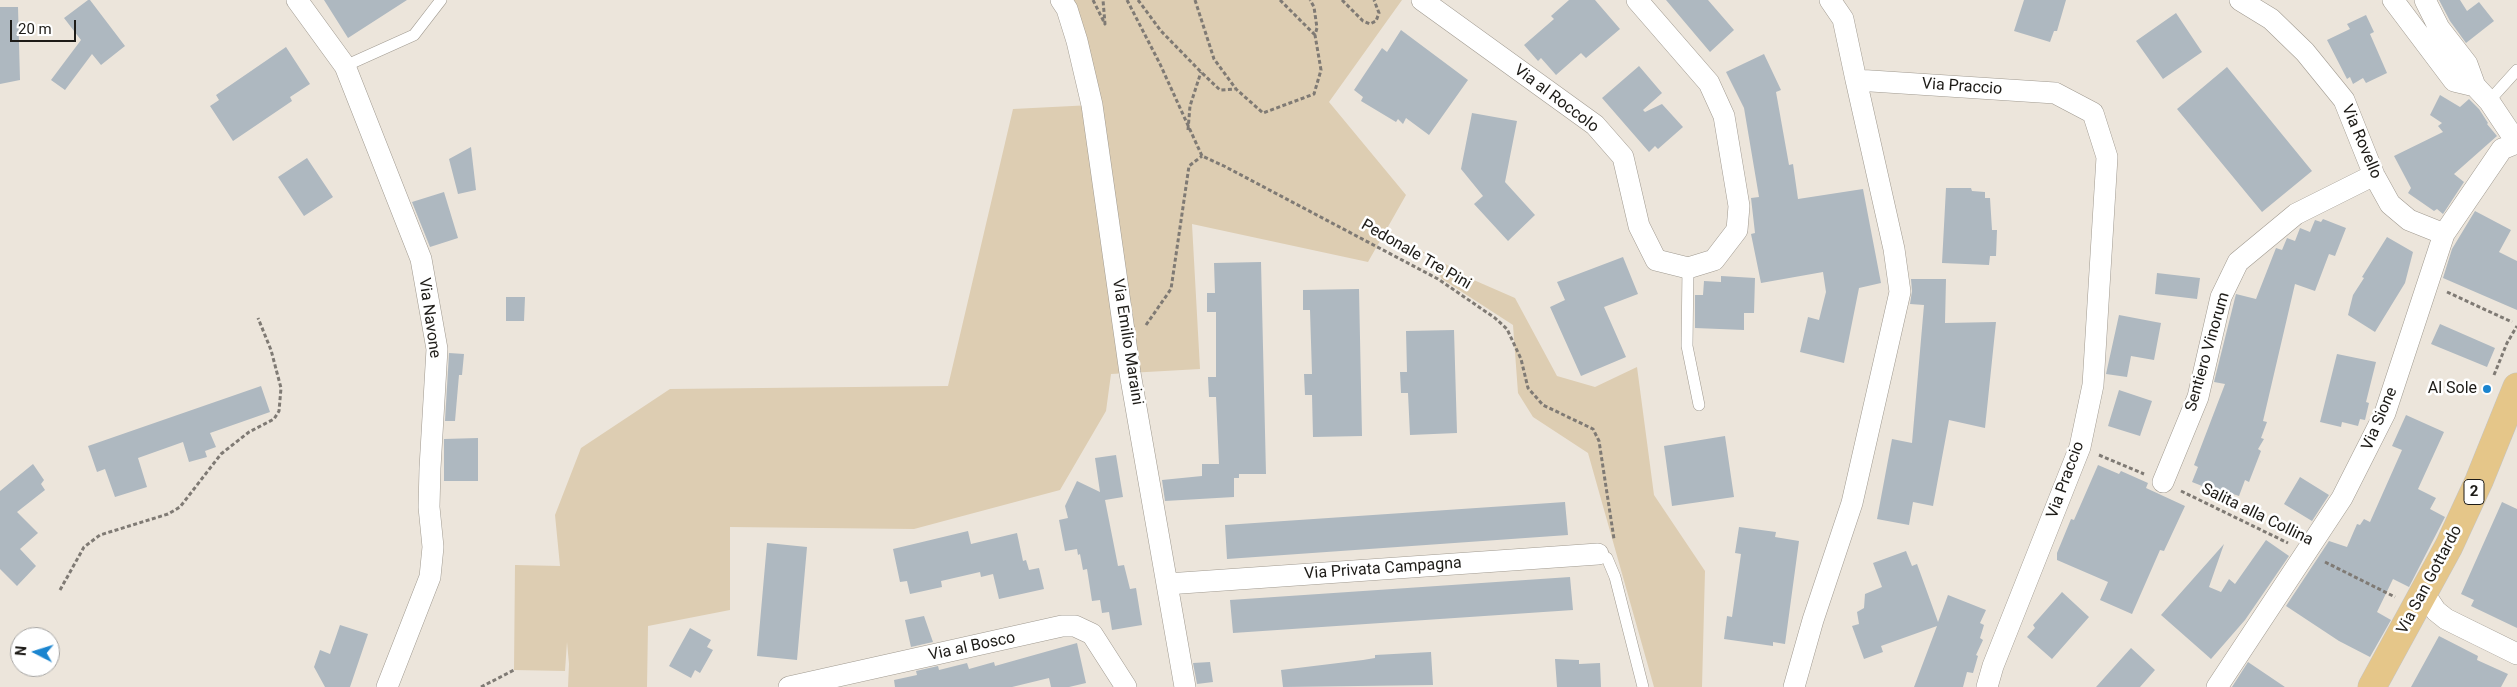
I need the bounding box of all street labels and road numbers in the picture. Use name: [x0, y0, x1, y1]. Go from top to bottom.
street label: Via al Roccolo: [1510, 61, 1602, 137]
street label: Via Praccio: [1921, 75, 2003, 99]
street label: Via Rovello: [2337, 102, 2385, 182]
street label: Pedonale Tre Pini: [1358, 216, 1474, 294]
street label: Via Navone: [414, 277, 444, 359]
street label: Via Emilio Maraini: [1108, 277, 1146, 407]
street label: Sentiero Vinorum: [2182, 290, 2234, 414]
street label: Via Sione: [2358, 385, 2402, 453]
street label: Via Praccio: [2043, 439, 2089, 521]
street label: Salita alla Collina: [2198, 480, 2316, 550]
road number: 2: [2464, 480, 2484, 504]
street label: Via San Gottardo: [2393, 522, 2467, 638]
street label: Via Privata Campagna: [1304, 554, 1462, 584]
street label: Via al Bosco: [927, 628, 1017, 666]

